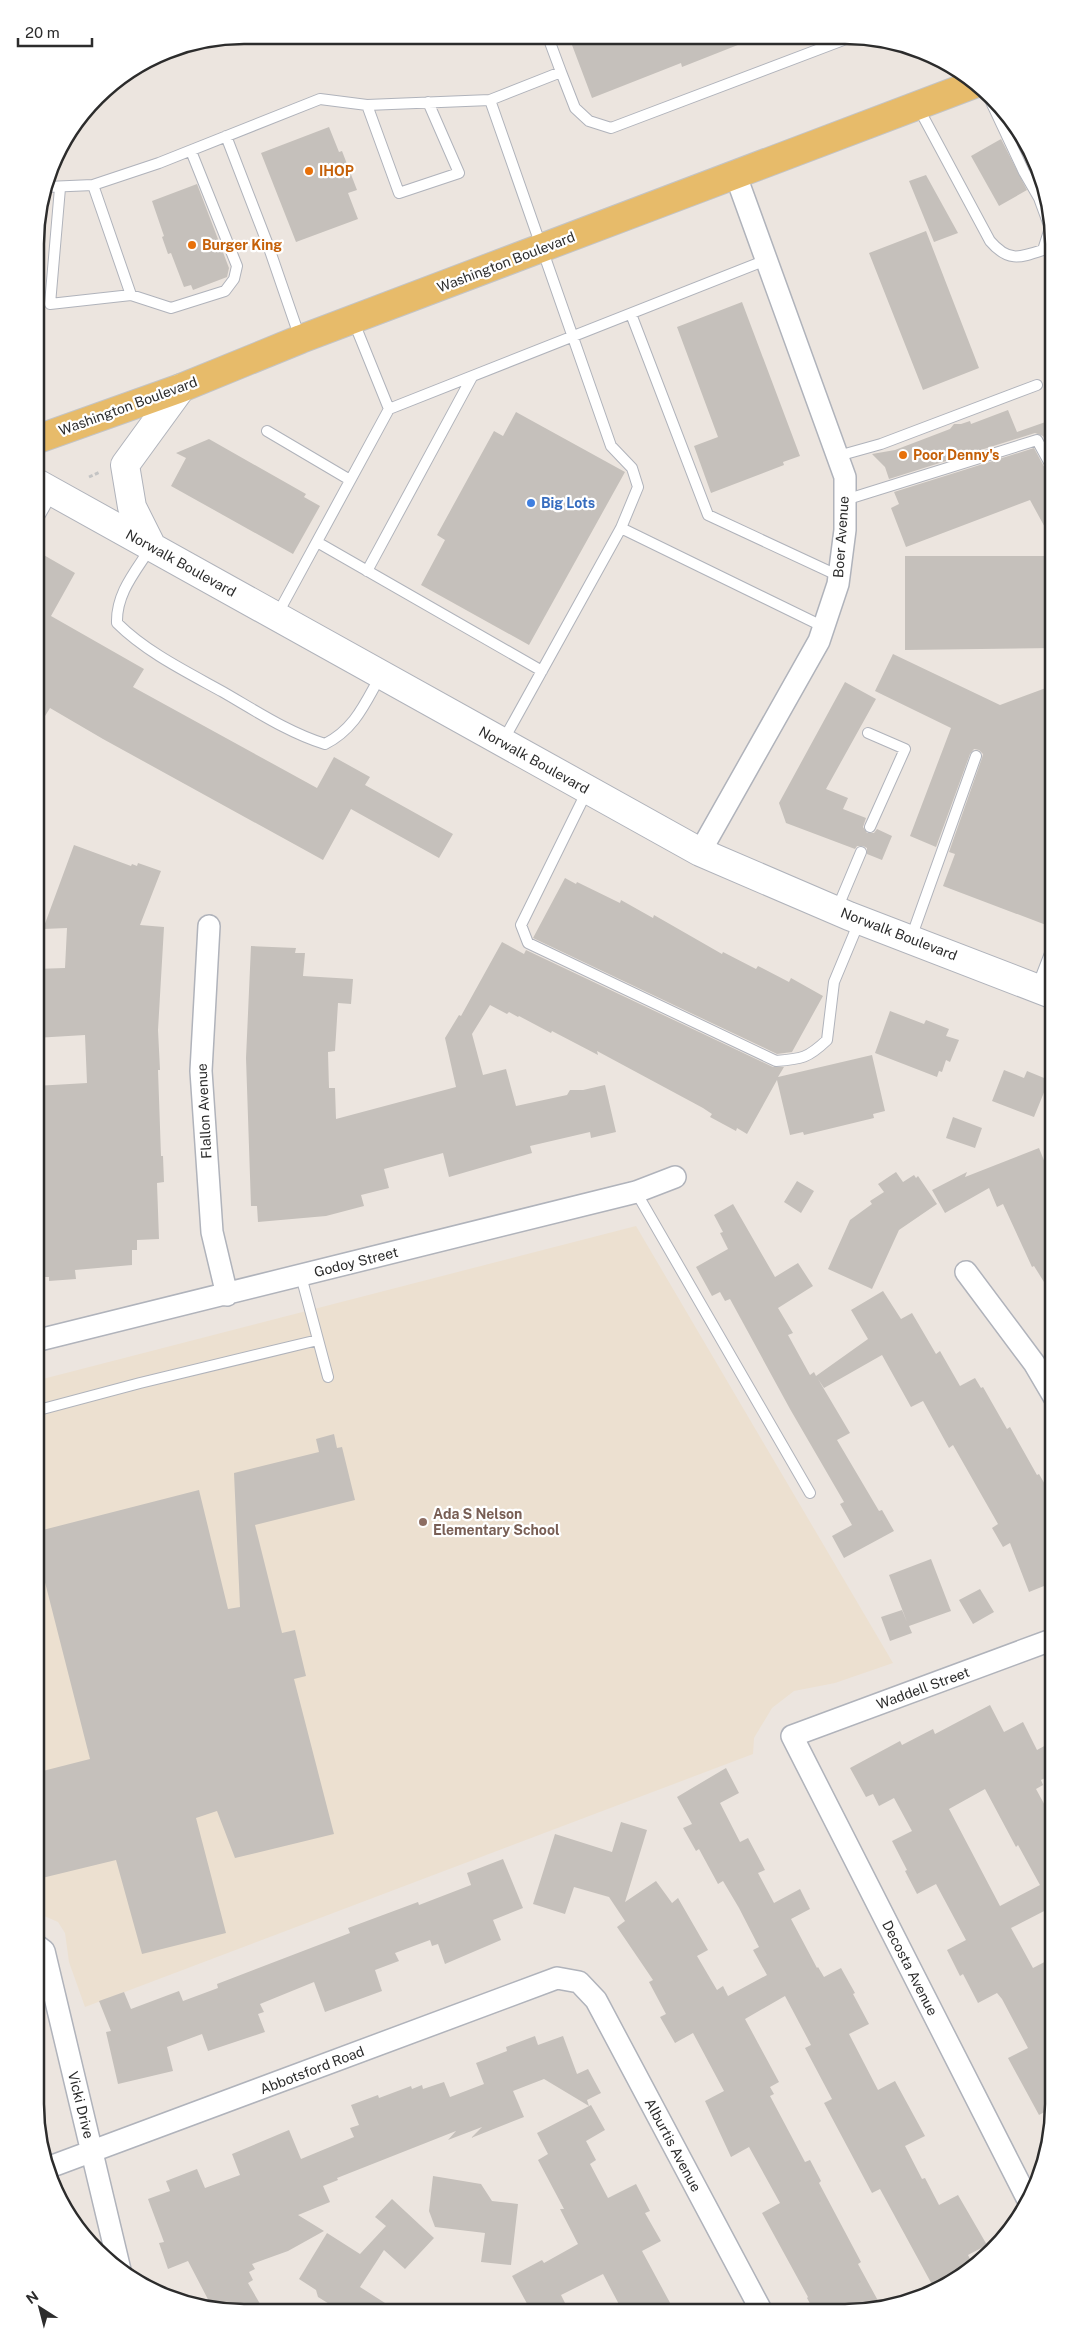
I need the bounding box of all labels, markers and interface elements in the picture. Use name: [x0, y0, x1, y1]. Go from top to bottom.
scale bar: [18, 15, 91, 47]
text: 20 m: [25, 24, 60, 41]
place label: IHOP: [319, 163, 354, 179]
marker: IHOP: [303, 165, 315, 177]
street label: Washington Boulevard: [435, 228, 577, 296]
place label: Burger King: [202, 237, 282, 253]
marker: Burger King: [186, 239, 198, 251]
street label: Washington Boulevard: [57, 373, 199, 439]
place label: Poor Denny's: [913, 447, 999, 463]
marker: Poor Denny's: [897, 449, 909, 461]
place label: Big Lots: [541, 495, 595, 511]
street label: Boer Avenue: [830, 495, 852, 579]
marker: Big Lots: [525, 497, 537, 509]
street label: Norwalk Boulevard: [123, 526, 239, 600]
street label: Norwalk Boulevard: [476, 723, 592, 797]
street label: Norwalk Boulevard: [838, 904, 960, 964]
street label: Flallon Avenue: [194, 1063, 214, 1159]
street label: Godoy Street: [312, 1244, 400, 1280]
place label: Ada S Nelson Elementary School: [433, 1506, 560, 1538]
marker: Ada S Nelson Elementary School: [417, 1516, 429, 1528]
street label: Waddell Street: [874, 1664, 972, 1712]
street label: Decosta Avenue: [879, 1918, 941, 2018]
street label: Abbotsford Road: [258, 2043, 366, 2097]
street label: Vicki Drive: [65, 2070, 97, 2140]
street label: Alburtis Avenue: [642, 2096, 704, 2194]
north arrow: [15, 2283, 65, 2333]
text: N: [23, 2288, 41, 2307]

